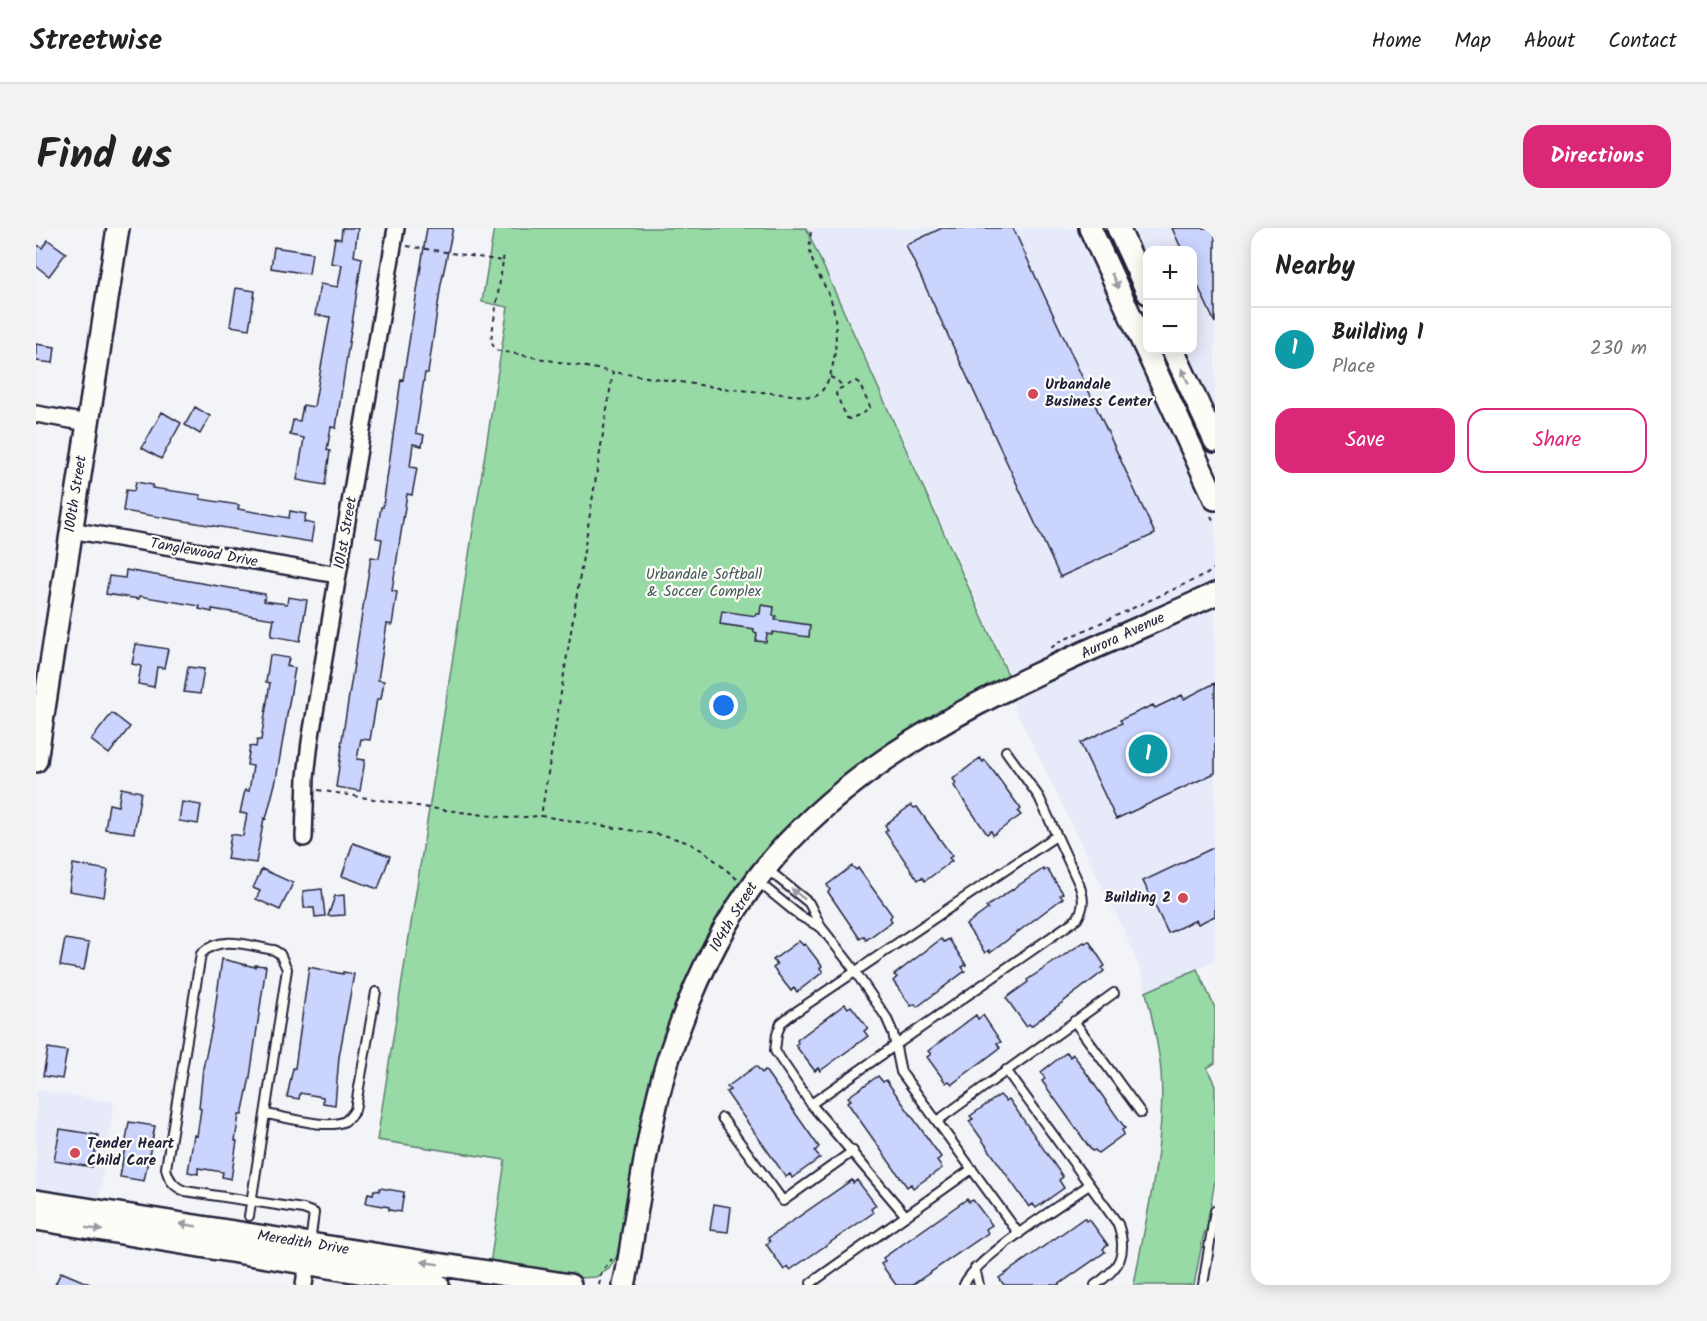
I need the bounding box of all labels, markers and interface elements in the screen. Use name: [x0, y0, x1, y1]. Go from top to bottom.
text: Streetwise: [30, 19, 162, 64]
text: Home: [1372, 25, 1421, 58]
text: Map: [1454, 25, 1491, 58]
text: About: [1524, 25, 1575, 58]
text: Contact: [1608, 25, 1677, 58]
text: Find us: [36, 123, 172, 190]
button: Directions: [1523, 125, 1671, 188]
map controls: [1143, 246, 1197, 354]
button: +: [1143, 246, 1197, 300]
text: Nearby: [1275, 246, 1355, 288]
one-way arrow: [1110, 273, 1119, 290]
button: −: [1143, 300, 1197, 354]
text: Building 1: [1332, 316, 1423, 351]
text: 1: [1291, 333, 1298, 365]
text: 230 m: [1590, 333, 1647, 365]
text: Place: [1332, 351, 1375, 383]
one-way arrow: [1181, 368, 1190, 385]
place label: Urbandale Business Center: [1045, 373, 1153, 414]
marker: Urbandale Business Center: [1026, 387, 1040, 401]
button: Save: [1275, 408, 1455, 473]
button: Share: [1467, 408, 1647, 473]
street label: 100th Street: [58, 454, 94, 534]
street label: 101st Street: [328, 495, 364, 571]
street label: Tanglewood Drive: [148, 532, 260, 574]
park label: Urbandale Softball & Soccer Complex: [646, 563, 762, 604]
street label: Aurora Avenue: [1077, 606, 1169, 666]
your location: [709, 691, 738, 720]
pin: 1: [1128, 732, 1168, 776]
street label: 104th Street: [704, 877, 765, 957]
place label: Building 2: [1104, 886, 1171, 910]
one-way arrow: [790, 887, 806, 900]
marker: Building 2: [1176, 891, 1190, 905]
place label: Tender Heart Child Care: [87, 1132, 175, 1173]
marker: Tender Heart Child Care: [68, 1146, 82, 1160]
one-way arrow: [178, 1221, 197, 1230]
one-way arrow: [84, 1224, 103, 1233]
street label: Meredith Drive: [255, 1224, 351, 1262]
one-way arrow: [420, 1258, 439, 1267]

